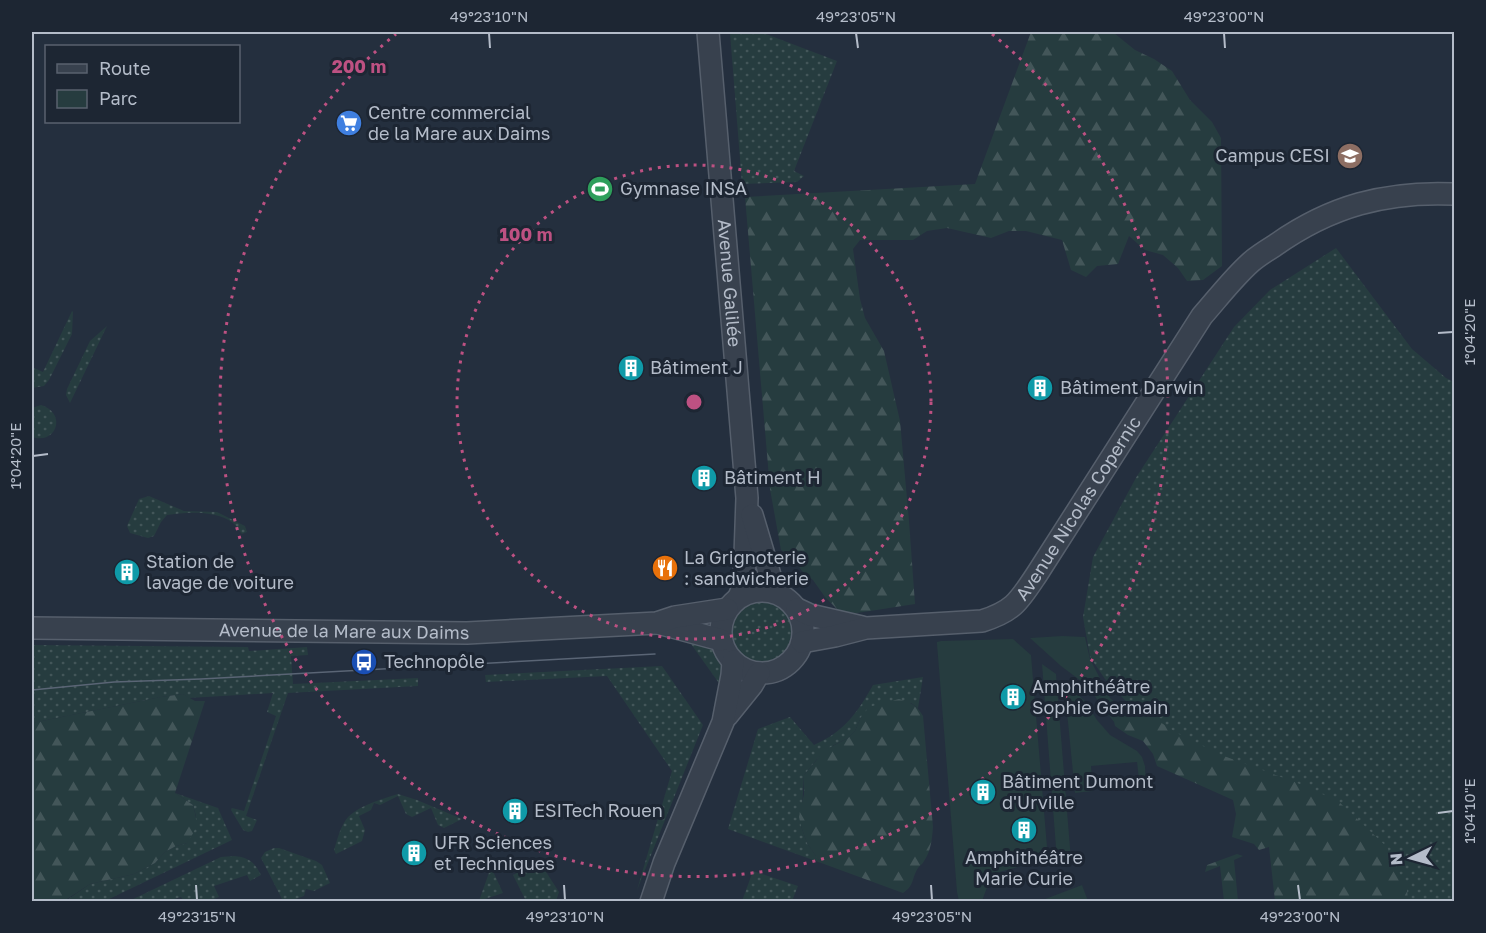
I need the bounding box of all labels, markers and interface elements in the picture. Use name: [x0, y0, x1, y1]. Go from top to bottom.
text: 49°23'10"N: [450, 7, 528, 25]
text: 49°23'05"N: [816, 7, 896, 25]
text: 49°23'00"N: [1184, 7, 1264, 25]
legend: [45, 45, 240, 123]
text: 200 m: [332, 55, 386, 77]
text: Route: [99, 57, 150, 79]
text: Parc: [99, 87, 138, 109]
place label: Centre commercial de la Mare aux Daims: [368, 101, 550, 144]
supermarket icon: Centre commercial de la Mare aux Daims: [334, 108, 364, 138]
school or university icon: Campus CESI: [1335, 141, 1365, 171]
place label: Campus CESI: [1215, 144, 1330, 166]
sports icon: Gymnase INSA: [585, 174, 615, 204]
place label: Gymnase INSA: [620, 177, 747, 199]
street label: Avenue Galilée: [714, 218, 746, 348]
text: 100 m: [500, 223, 552, 245]
text: 1°04'20"E: [1460, 299, 1478, 365]
building icon: Bâtiment J: [616, 353, 646, 383]
place label: Bâtiment J: [650, 356, 743, 378]
building icon: Bâtiment Darwin: [1025, 373, 1055, 403]
place label: Bâtiment Darwin: [1060, 376, 1204, 398]
centre of rings: [684, 392, 704, 412]
street label: Avenue Nicolas Copernic: [1010, 412, 1145, 604]
text: 1°04'20"E: [6, 423, 24, 489]
building icon: Bâtiment H: [689, 463, 719, 493]
place label: Bâtiment H: [724, 466, 821, 488]
place label: La Grignoterie : sandwicherie: [684, 546, 809, 589]
place label: Station de lavage de voiture: [146, 550, 294, 593]
restaurant icon: La Grignoterie : sandwicherie: [650, 553, 680, 583]
building icon: Station de lavage de voiture: [112, 557, 142, 587]
street label: Avenue de la Mare aux Daims: [219, 618, 469, 643]
bus stop icon: Technopôle: [349, 647, 379, 677]
place label: Technopôle: [384, 650, 485, 672]
place label: Amphithéâtre Sophie Germain: [1032, 675, 1168, 718]
building icon: Amphithéâtre Sophie Germain: [998, 682, 1028, 712]
place label: Bâtiment Dumont d'Urville: [1002, 770, 1153, 813]
building icon: Bâtiment Dumont d'Urville: [968, 777, 998, 807]
text: 1°04'10"E: [1460, 778, 1478, 844]
building icon: ESITech Rouen: [500, 796, 530, 826]
place label: ESITech Rouen: [534, 799, 663, 821]
building icon: Amphithéâtre Marie Curie: [1009, 815, 1039, 845]
north arrow: [1381, 828, 1441, 888]
place label: UFR Sciences et Techniques: [434, 831, 555, 874]
building icon: UFR Sciences et Techniques: [399, 838, 429, 868]
place label: Amphithéâtre Marie Curie: [965, 846, 1083, 889]
text: N: [1386, 852, 1407, 866]
text: 49°23'15"N: [158, 907, 236, 925]
text: 49°23'10"N: [526, 907, 604, 925]
text: 49°23'05"N: [892, 907, 972, 925]
text: 49°23'00"N: [1260, 907, 1340, 925]

